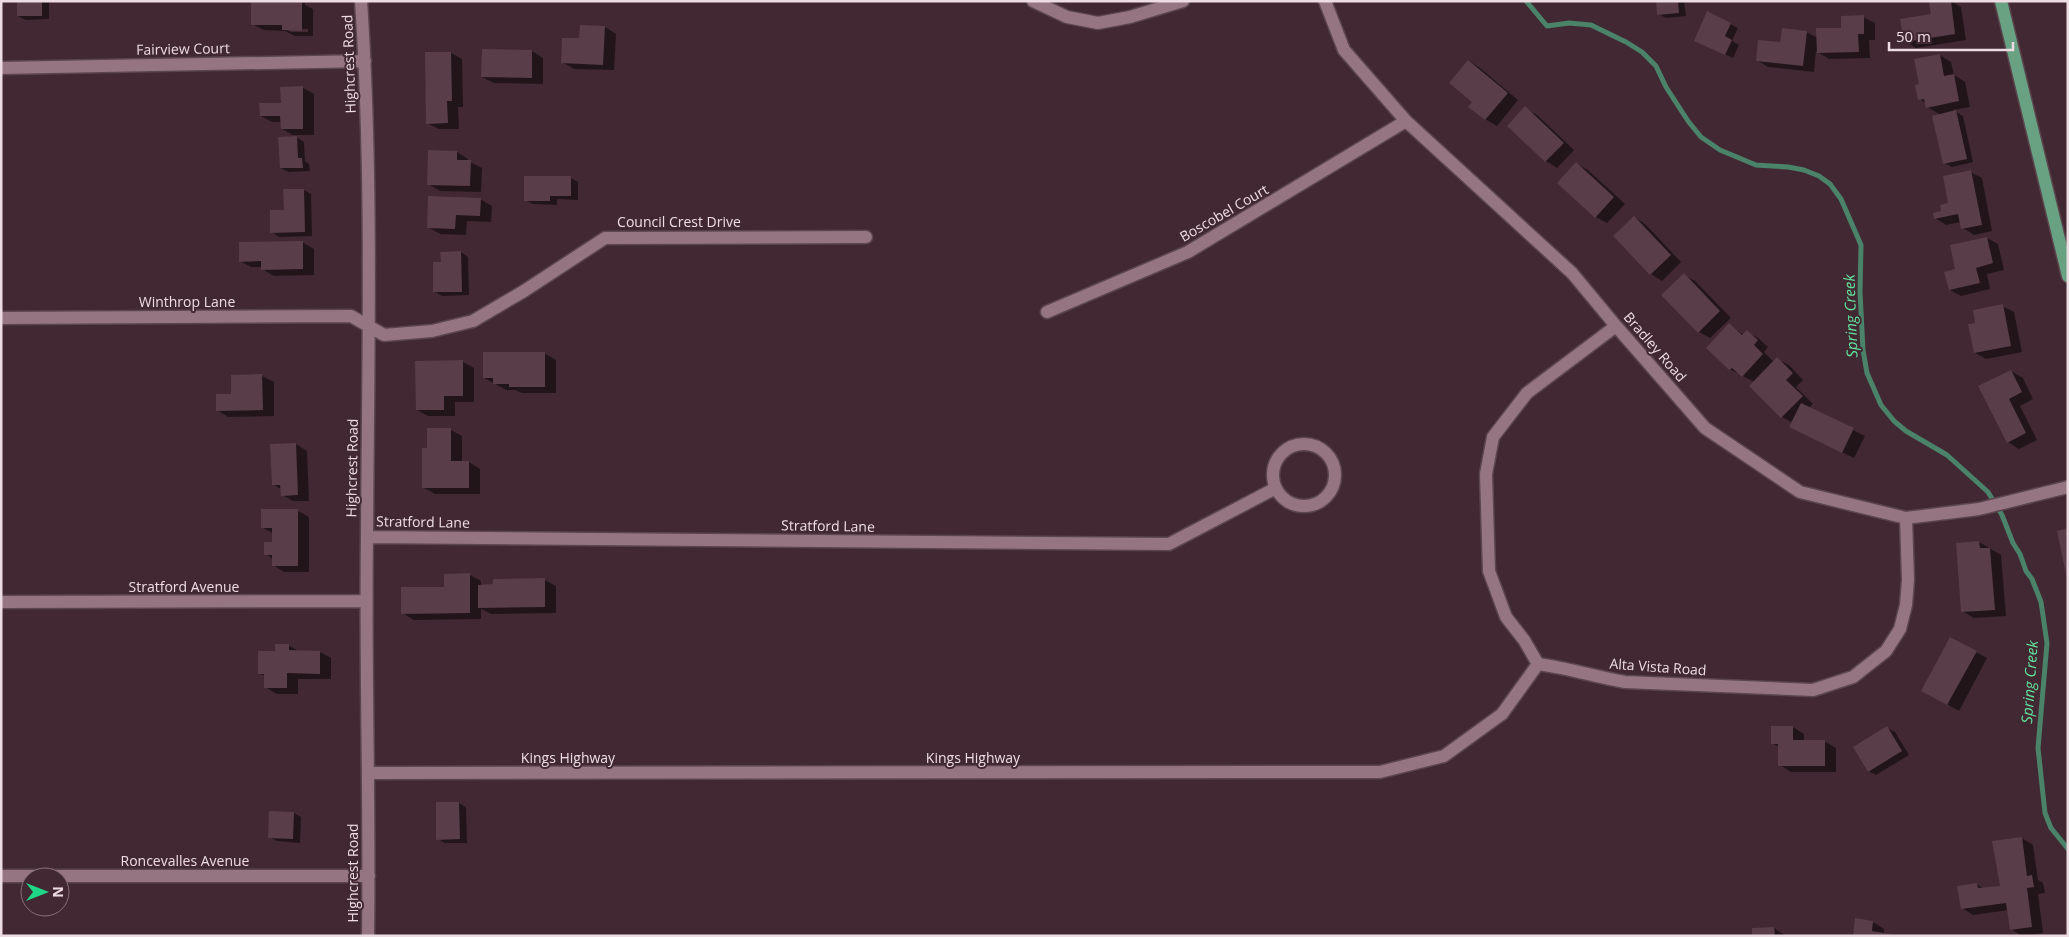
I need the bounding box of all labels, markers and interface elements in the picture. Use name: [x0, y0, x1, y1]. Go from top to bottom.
street label: Highcrest Road: [337, 14, 360, 114]
scale bar: [1889, 20, 2013, 52]
text: 50 m: [1896, 26, 1931, 46]
street label: Fairview Court: [136, 38, 230, 59]
street label: Boscobel Court: [1176, 179, 1272, 246]
street label: Council Crest Drive: [617, 212, 741, 231]
water label: Spring Creek: [1839, 273, 1861, 358]
street label: Winthrop Lane: [139, 292, 235, 311]
street label: Bradley Road: [1620, 308, 1691, 386]
street label: Highcrest Road: [341, 418, 362, 518]
street label: Stratford Lane: [376, 511, 470, 532]
street label: Stratford Lane: [781, 515, 875, 536]
street label: Stratford Avenue: [129, 577, 240, 596]
water label: Spring Creek: [2016, 639, 2042, 724]
street label: Alta Vista Road: [1609, 654, 1707, 679]
street label: Kings Highway: [521, 748, 616, 767]
street label: Kings Highway: [926, 748, 1021, 767]
street label: Highcrest Road: [343, 823, 362, 923]
street label: Roncevalles Avenue: [121, 851, 250, 870]
north arrow: [20, 867, 70, 917]
text: N: [49, 886, 68, 898]

